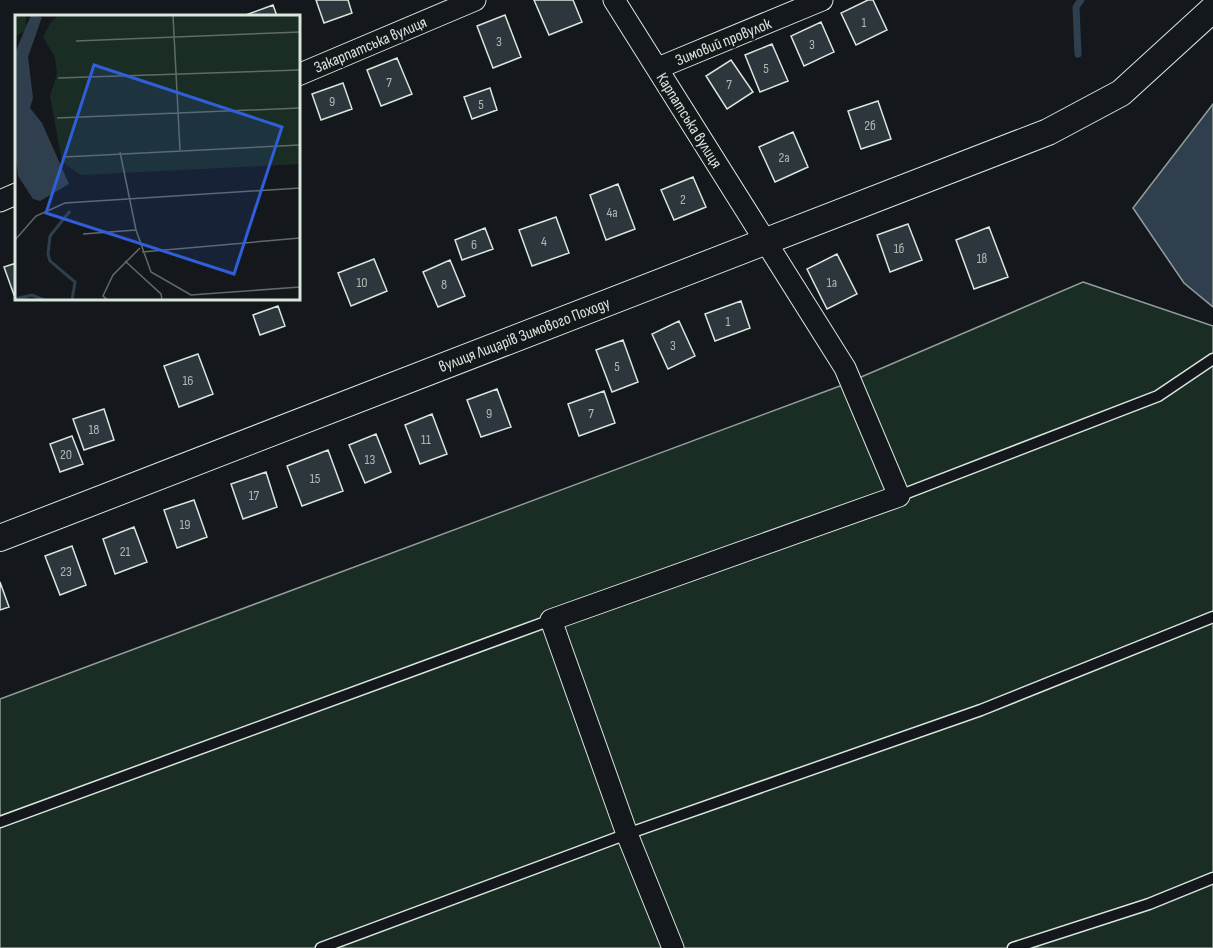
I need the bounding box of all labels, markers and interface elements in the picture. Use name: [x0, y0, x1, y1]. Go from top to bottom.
street label: Закарпатська вулиця: [311, 13, 430, 78]
street label: Зимовий провулок: [673, 14, 775, 70]
house number: 1: [862, 14, 867, 31]
inset map: [15, 15, 300, 300]
house number: 3: [496, 33, 502, 50]
house number: 3: [809, 36, 815, 53]
house number: 5: [763, 60, 769, 77]
street label: Карпатська вулиця: [652, 70, 726, 172]
house number: 7: [386, 74, 392, 91]
house number: 7: [726, 76, 732, 93]
house number: 9: [329, 93, 335, 110]
house number: 5: [478, 96, 484, 113]
house number: 2б: [864, 117, 876, 134]
house number: 2а: [778, 149, 790, 166]
house number: 2: [680, 191, 686, 208]
house number: 4а: [606, 204, 618, 221]
house number: 4: [541, 233, 547, 250]
house number: 6: [471, 236, 477, 253]
house number: 1б: [894, 240, 905, 257]
house number: 1в: [977, 250, 988, 267]
house number: 10: [356, 274, 368, 291]
house number: 1а: [827, 274, 837, 291]
house number: 8: [441, 276, 447, 293]
street label: вулиця Лицарів Зимового Походу: [436, 294, 613, 377]
house number: 1: [726, 313, 731, 330]
house number: 3: [670, 337, 676, 354]
house number: 5: [614, 358, 620, 375]
house number: 16: [182, 372, 194, 389]
house number: 9: [486, 405, 492, 422]
house number: 7: [588, 405, 594, 422]
house number: 18: [88, 421, 100, 438]
house number: 11: [421, 431, 431, 448]
house number: 20: [60, 446, 72, 463]
house number: 13: [365, 451, 376, 468]
house number: 15: [310, 470, 321, 487]
house number: 17: [249, 487, 260, 504]
house number: 19: [179, 516, 191, 533]
house number: 21: [120, 543, 130, 560]
house number: 23: [60, 563, 72, 580]

